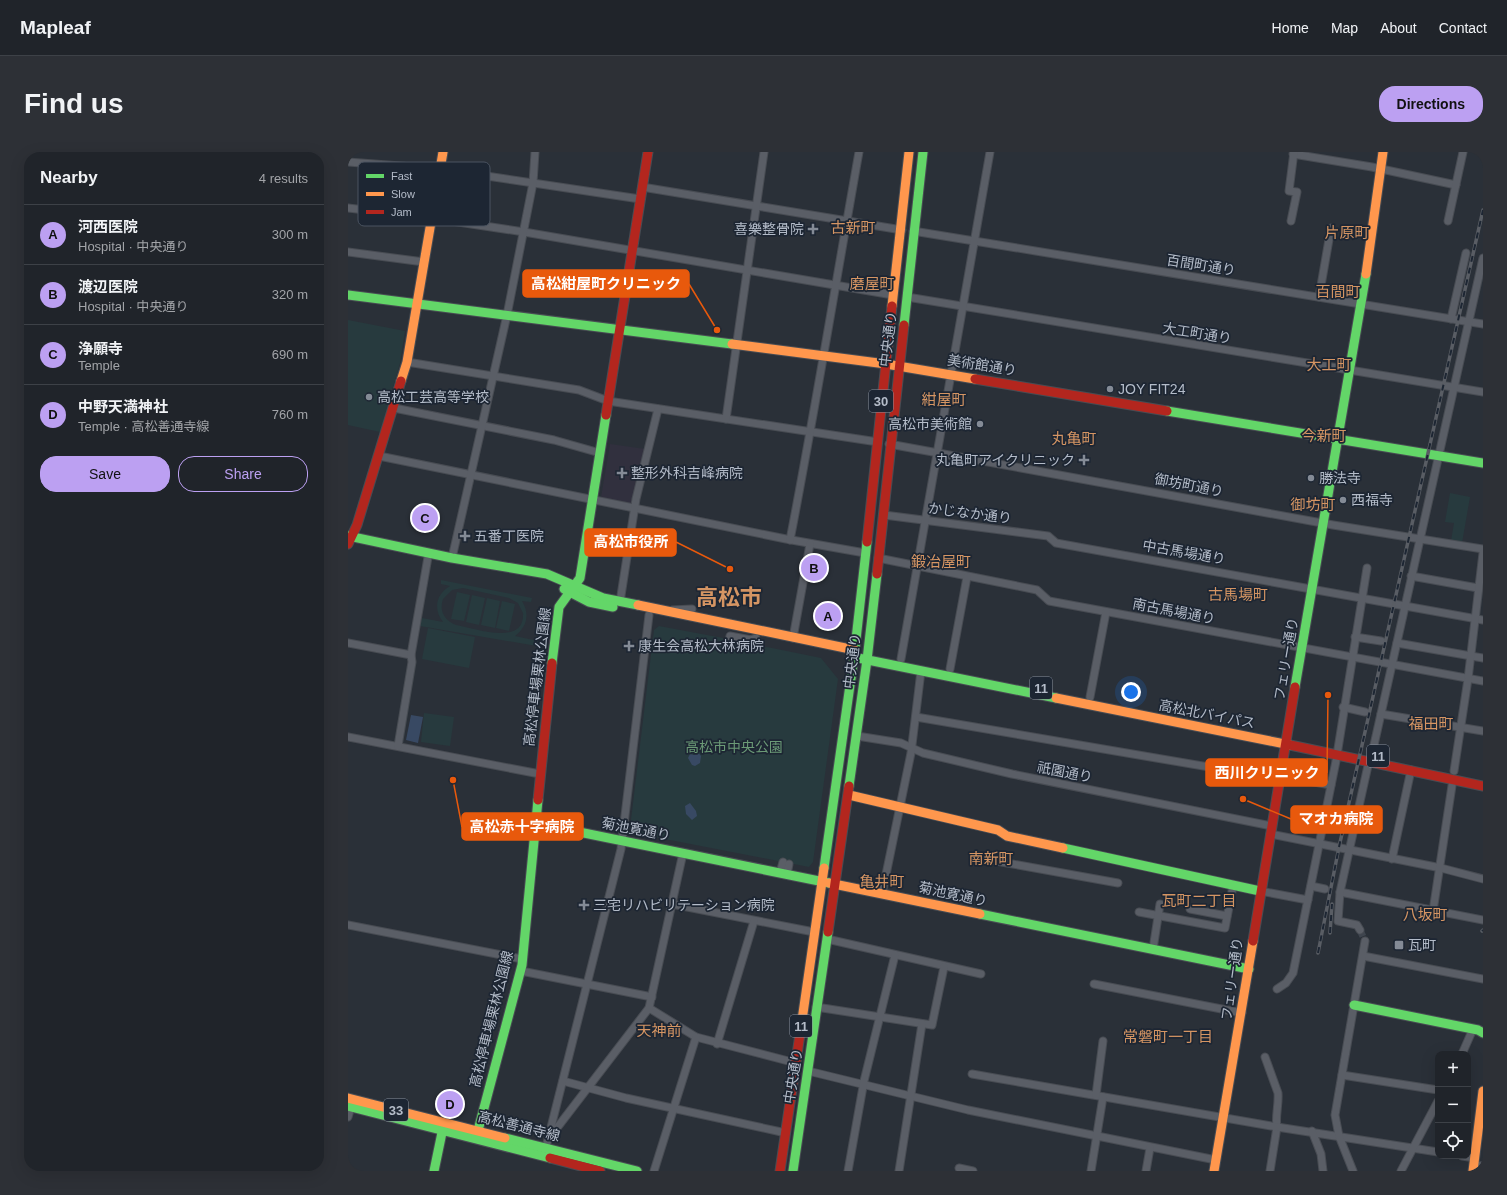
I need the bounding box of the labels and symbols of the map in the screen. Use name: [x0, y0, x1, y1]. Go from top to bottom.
legend: [358, 162, 490, 226]
text: Fast: [391, 170, 412, 182]
text: Slow: [391, 188, 415, 200]
text: Jam: [391, 206, 412, 218]
district label: 古新町: [830, 219, 876, 236]
place label: 喜樂整骨院: [734, 221, 804, 237]
marker: 喜樂整骨院: [807, 223, 819, 235]
district label: 片原町: [1324, 224, 1370, 241]
street label: 百間町通り: [1165, 252, 1237, 278]
callout: 高松紺屋町クリニック: [523, 270, 689, 297]
text: 高松紺屋町クリニック: [531, 275, 681, 292]
district label: 磨屋町: [849, 275, 895, 292]
district label: 百間町: [1315, 283, 1361, 300]
street label: 中央通り: [877, 310, 899, 368]
street label: 大工町通り: [1161, 320, 1233, 346]
street label: 美術館通り: [946, 352, 1018, 378]
district label: 大工町: [1306, 356, 1352, 373]
place label: JOY FIT24: [1118, 381, 1186, 397]
marker: JOY FIT24: [1105, 384, 1115, 394]
place label: 高松工芸高等学校: [377, 389, 489, 405]
road number: 30: [869, 390, 893, 412]
district label: 紺屋町: [921, 391, 967, 408]
marker: 高松工芸高等学校: [364, 392, 374, 402]
place label: 高松市美術館: [888, 416, 972, 432]
marker: 高松市美術館: [975, 419, 985, 429]
district label: 今新町: [1301, 427, 1347, 444]
district label: 丸亀町: [1051, 430, 1097, 447]
place label: 丸亀町アイクリニック: [936, 452, 1075, 468]
marker: 丸亀町アイクリニック: [1078, 454, 1090, 466]
place label: 整形外科吉峰病院: [631, 465, 743, 481]
marker: 整形外科吉峰病院: [616, 467, 628, 479]
street label: 御坊町通り: [1153, 470, 1225, 500]
place label: 勝法寺: [1319, 470, 1361, 486]
marker: 勝法寺: [1306, 473, 1316, 483]
place label: 西福寺: [1351, 492, 1393, 508]
marker: 西福寺: [1338, 495, 1348, 505]
district label: 御坊町: [1290, 496, 1336, 513]
street label: かじなか通り: [927, 500, 1013, 526]
pin: C: [412, 503, 438, 533]
place label: 五番丁医院: [474, 528, 544, 544]
callout: 高松市役所: [585, 529, 676, 556]
marker: 五番丁医院: [459, 530, 471, 542]
text: 高松市役所: [593, 533, 669, 550]
street label: 中古馬場通り: [1141, 537, 1227, 567]
pin: B: [801, 553, 827, 583]
district label: 鍛冶屋町: [911, 553, 971, 570]
district label: 高松市: [696, 585, 762, 610]
district label: 古馬場町: [1208, 586, 1268, 603]
street label: 南古馬場通り: [1131, 595, 1217, 627]
pin: A: [815, 601, 841, 631]
street label: 高松停車場栗林公園線: [521, 607, 553, 747]
street label: フェリー通り: [1271, 616, 1301, 702]
street label: 中央通り: [841, 632, 863, 690]
place label: 康生会高松大林病院: [638, 638, 764, 654]
marker: 康生会高松大林病院: [623, 640, 635, 652]
road number: 11: [1030, 677, 1052, 699]
your location: [1121, 682, 1141, 702]
street label: 高松北バイパス: [1158, 697, 1256, 731]
district label: 福田町: [1408, 715, 1454, 732]
park label: 高松市中央公園: [685, 739, 783, 755]
road number: 11: [1367, 745, 1389, 767]
street label: 祇園通り: [1036, 759, 1094, 785]
callout: 西川クリニック: [1206, 759, 1327, 786]
text: 西川クリニック: [1214, 764, 1320, 781]
callout: マオカ病院: [1291, 806, 1382, 833]
text: マオカ病院: [1298, 810, 1374, 827]
callout: 高松赤十字病院: [462, 813, 583, 840]
street label: 菊池寛通り: [600, 814, 672, 844]
text: 高松赤十字病院: [469, 818, 575, 835]
district label: 南新町: [968, 850, 1014, 867]
district label: 亀井町: [859, 873, 905, 890]
street label: 菊池寛通り: [917, 879, 989, 909]
district label: 瓦町二丁目: [1161, 892, 1237, 909]
place label: 三宅リハビリテーション病院: [593, 897, 775, 913]
marker: 三宅リハビリテーション病院: [578, 899, 590, 911]
district label: 八坂町: [1402, 906, 1448, 923]
street label: フェリー通り: [1218, 936, 1246, 1022]
place label: 瓦町: [1408, 937, 1436, 953]
marker: 瓦町: [1393, 939, 1405, 951]
street label: 高松停車場栗林公園線: [466, 949, 516, 1089]
road number: 11: [790, 1015, 812, 1037]
district label: 天神前: [636, 1022, 682, 1039]
district label: 常磐町一丁目: [1123, 1028, 1213, 1045]
street label: 中央通り: [781, 1047, 805, 1105]
pin: D: [437, 1089, 463, 1119]
road number: 33: [384, 1099, 408, 1121]
street label: 高松善通寺線: [476, 1108, 562, 1144]

